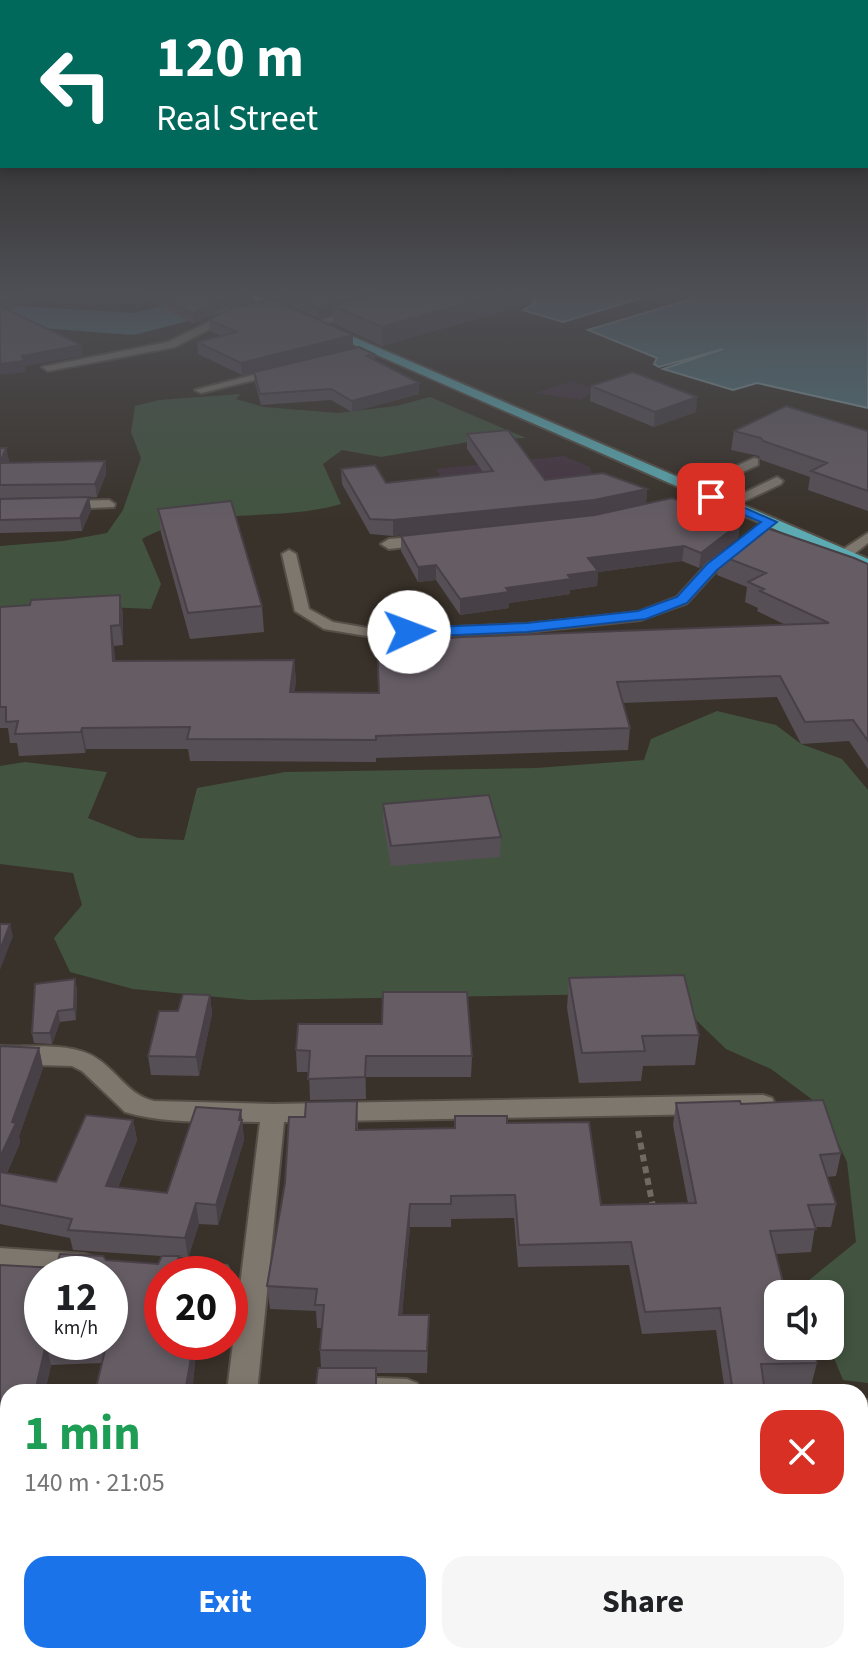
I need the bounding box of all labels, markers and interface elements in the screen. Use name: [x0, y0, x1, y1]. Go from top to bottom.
text: 120 m: [156, 19, 304, 98]
icon: left: [24, 32, 128, 136]
text: Real Street: [156, 93, 318, 144]
pin: [677, 463, 745, 531]
icon: arrive: [689, 475, 733, 519]
position arrow: [367, 590, 451, 674]
speed limit sign: 20: [144, 1256, 248, 1360]
text: 12: [55, 1269, 97, 1326]
map controls: [764, 1280, 844, 1360]
button: sound: [764, 1280, 844, 1360]
text: km/h: [54, 1314, 98, 1342]
text: 1 min: [24, 1400, 141, 1468]
button: close: [760, 1410, 844, 1494]
text: 140 m · 21:05: [24, 1464, 165, 1501]
button: Exit: [24, 1556, 426, 1648]
button: Share: [442, 1556, 844, 1648]

